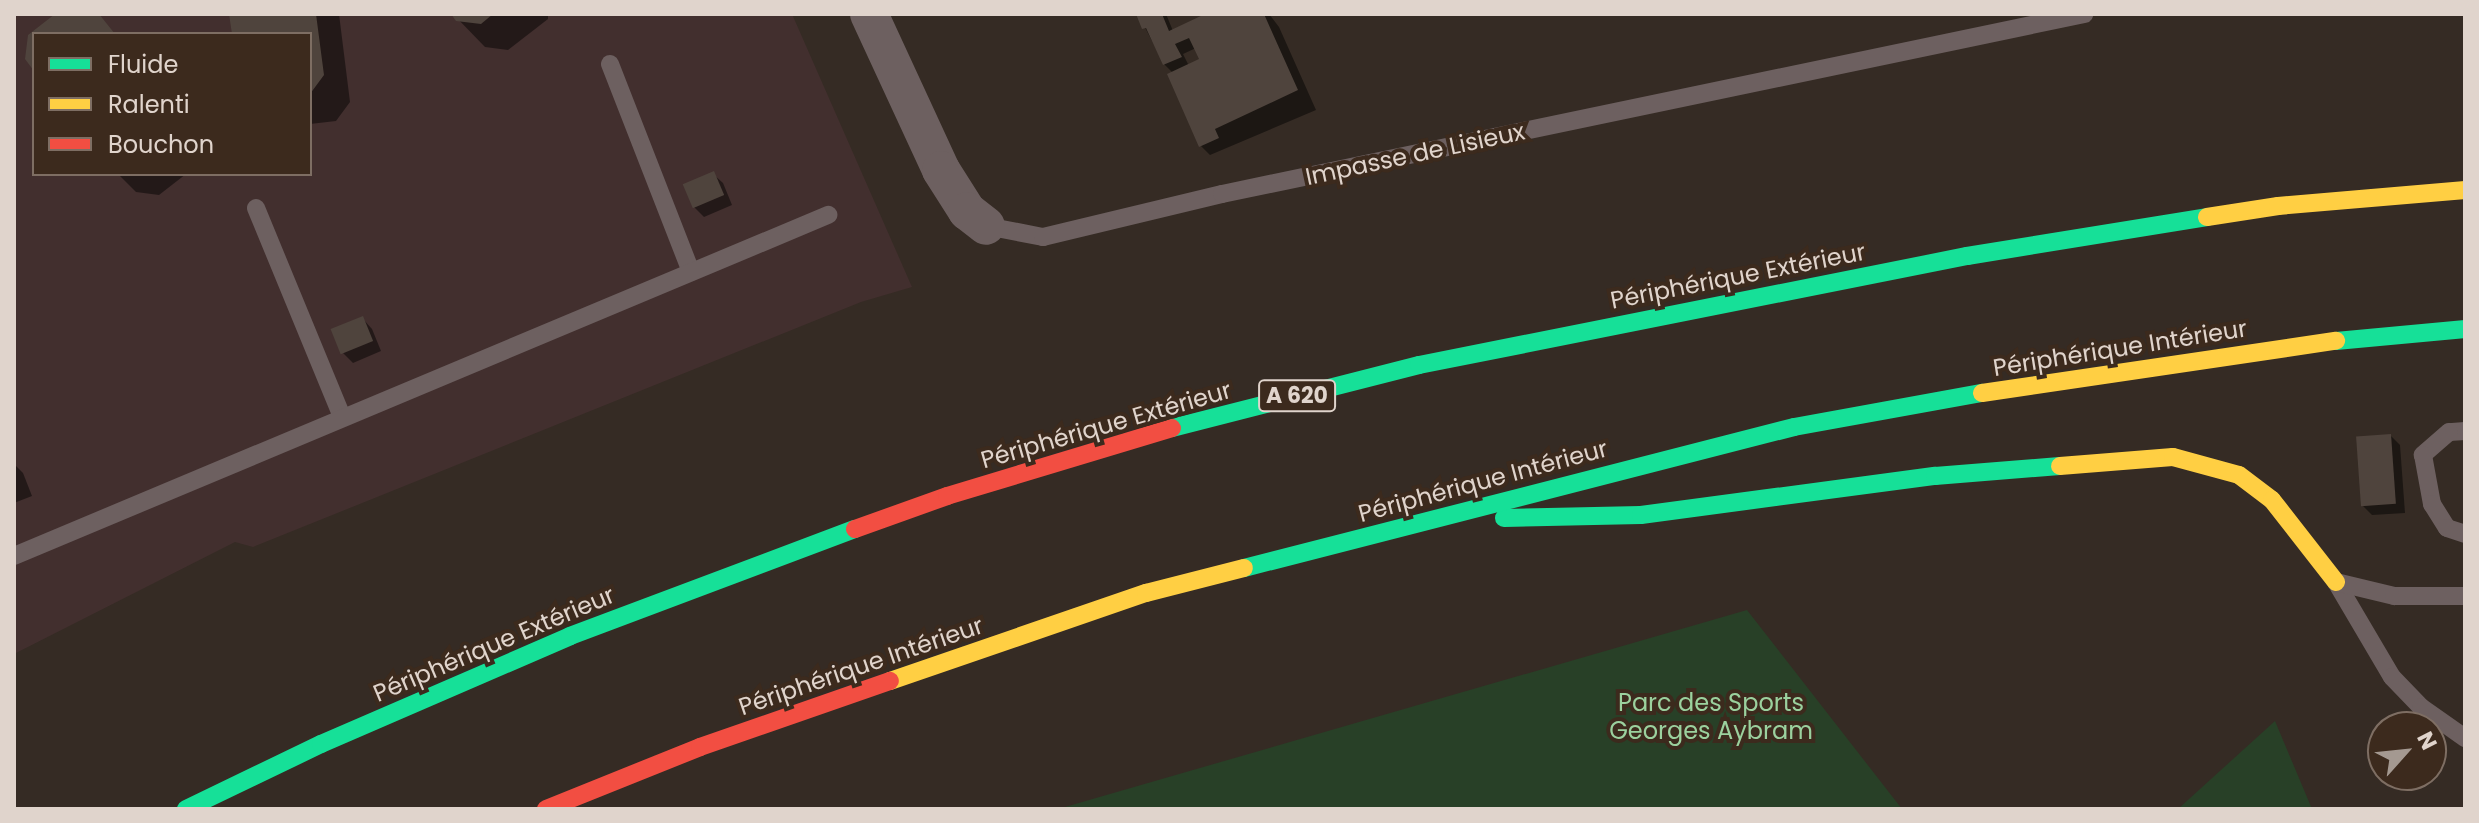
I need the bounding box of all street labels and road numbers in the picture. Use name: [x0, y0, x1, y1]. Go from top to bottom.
street label: Impasse de Lisieux: [1303, 117, 1527, 191]
street label: Périphérique Extérieur: [1608, 237, 1868, 315]
street label: Périphérique Intérieur: [1991, 314, 2249, 382]
street label: Périphérique Extérieur: [977, 375, 1235, 475]
road number: A 620: [1257, 378, 1337, 414]
street label: Périphérique Intérieur: [1355, 434, 1611, 528]
street label: Périphérique Extérieur: [369, 580, 619, 708]
street label: Périphérique Intérieur: [735, 611, 987, 721]

